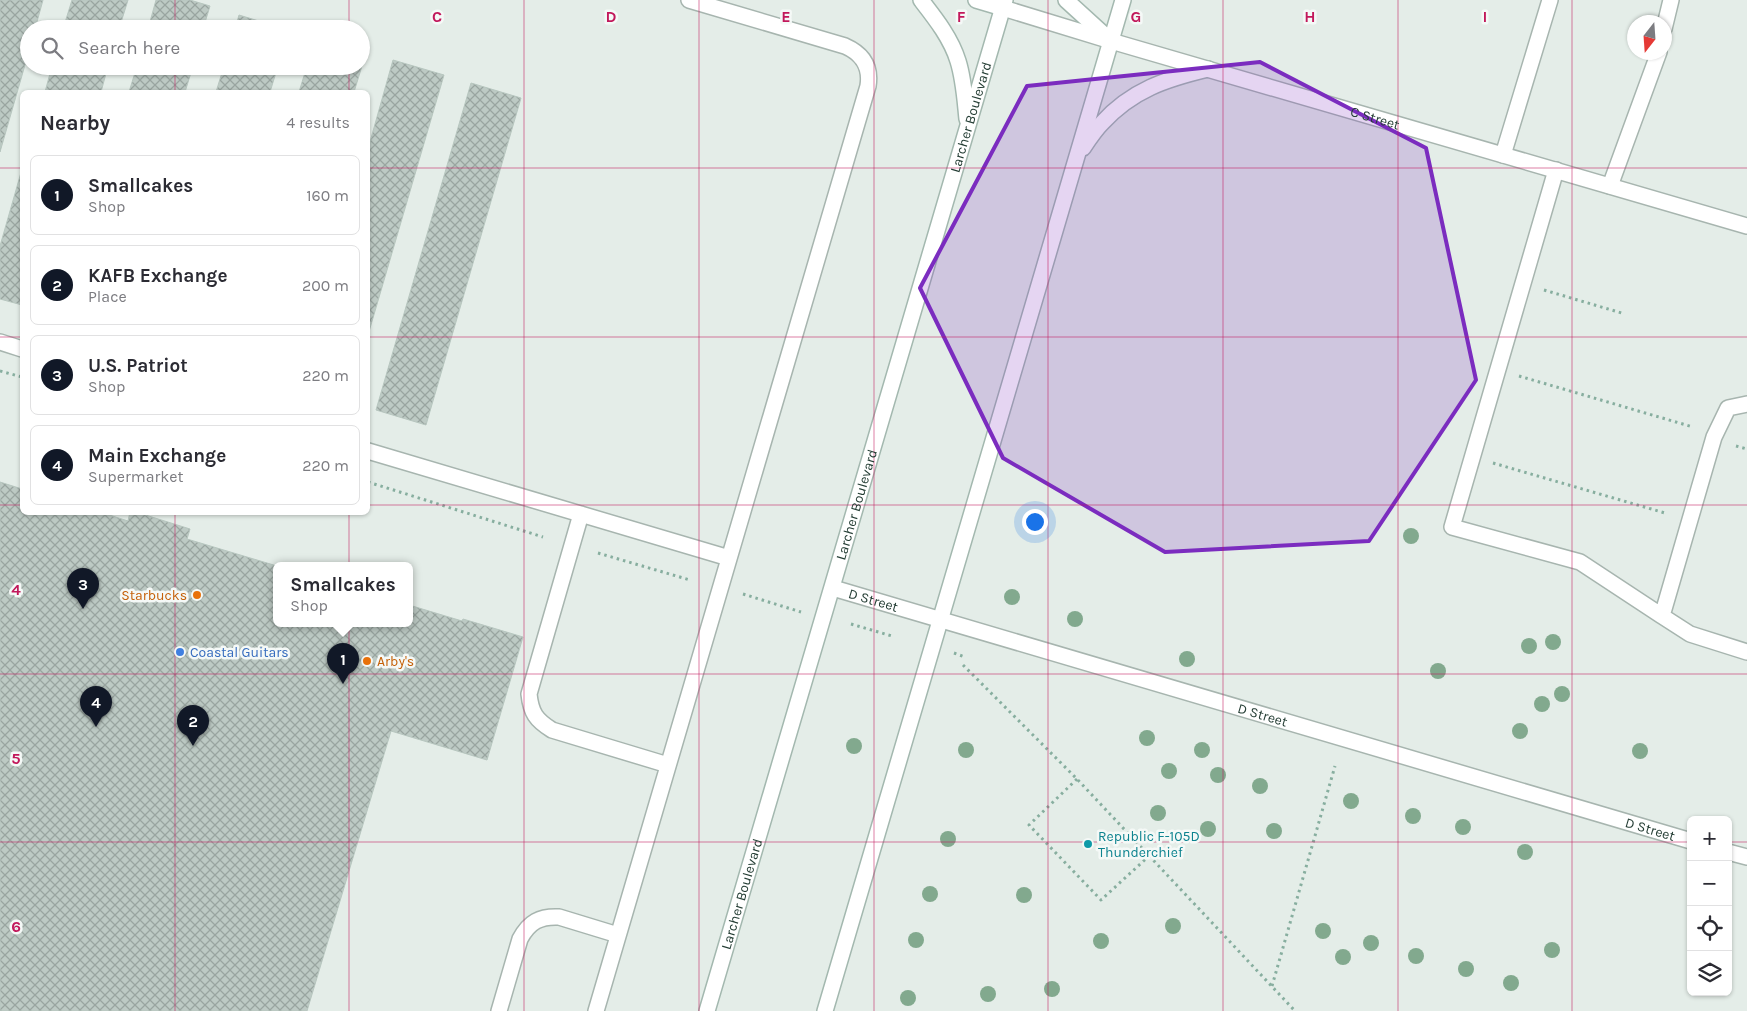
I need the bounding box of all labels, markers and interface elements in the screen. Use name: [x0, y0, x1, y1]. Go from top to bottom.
text: C: [432, 7, 442, 26]
text: D: [606, 7, 617, 26]
text: E: [781, 7, 791, 26]
text: F: [957, 7, 966, 26]
text: G: [1131, 7, 1141, 26]
text: H: [1304, 7, 1316, 26]
text: I: [1483, 7, 1487, 26]
north arrow: [1627, 15, 1672, 60]
search box: [20, 20, 370, 75]
icon: search: [38, 34, 66, 62]
text: Search here: [78, 37, 180, 59]
street label: Larcher Boulevard: [946, 60, 995, 174]
street label: C Street: [1349, 103, 1402, 133]
text: Nearby: [40, 111, 110, 135]
text: 4 results: [286, 113, 350, 132]
text: Smallcakes: [88, 175, 193, 197]
text: 1: [54, 186, 60, 205]
text: 160 m: [306, 186, 349, 205]
text: Shop: [88, 197, 125, 216]
text: KAFB Exchange: [88, 265, 227, 287]
text: 2: [52, 276, 62, 295]
text: 200 m: [302, 276, 349, 295]
text: Place: [88, 287, 127, 306]
text: U.S. Patriot: [88, 355, 188, 377]
text: 3: [52, 366, 62, 385]
text: 220 m: [302, 366, 349, 385]
text: Shop: [88, 377, 125, 396]
text: Main Exchange: [88, 445, 226, 467]
street label: Larcher Boulevard: [832, 447, 881, 562]
text: 4: [52, 456, 62, 475]
text: 220 m: [302, 456, 349, 475]
text: Supermarket: [88, 467, 184, 486]
your location: [1022, 509, 1048, 535]
popup: [273, 562, 413, 627]
pin: 3: [67, 568, 99, 609]
text: Smallcakes: [290, 574, 396, 596]
text: 4: [11, 580, 21, 599]
street label: D Street: [846, 585, 900, 615]
place label: Starbucks: [121, 587, 187, 604]
marker: Starbucks: [191, 589, 203, 601]
text: Shop: [290, 596, 328, 615]
pin: 1: [327, 643, 359, 684]
place label: Coastal Guitars: [190, 644, 289, 661]
marker: Coastal Guitars: [174, 646, 186, 658]
place label: Arby's: [377, 653, 414, 670]
marker: Arby's: [361, 655, 373, 667]
pin: 4: [80, 686, 112, 727]
street label: D Street: [1236, 699, 1290, 730]
pin: 2: [177, 705, 209, 746]
text: 5: [11, 749, 21, 768]
street label: D Street: [1623, 814, 1677, 844]
map controls: [1687, 816, 1732, 996]
button: +: [1687, 816, 1732, 861]
place label: Republic F-105D Thunderchief: [1098, 828, 1200, 861]
street label: Larcher Boulevard: [717, 837, 766, 951]
marker: Republic F-105D Thunderchief: [1082, 838, 1094, 850]
button: −: [1687, 861, 1732, 906]
button: locate: [1687, 906, 1732, 951]
text: 6: [11, 917, 21, 936]
button: layers: [1687, 951, 1732, 996]

